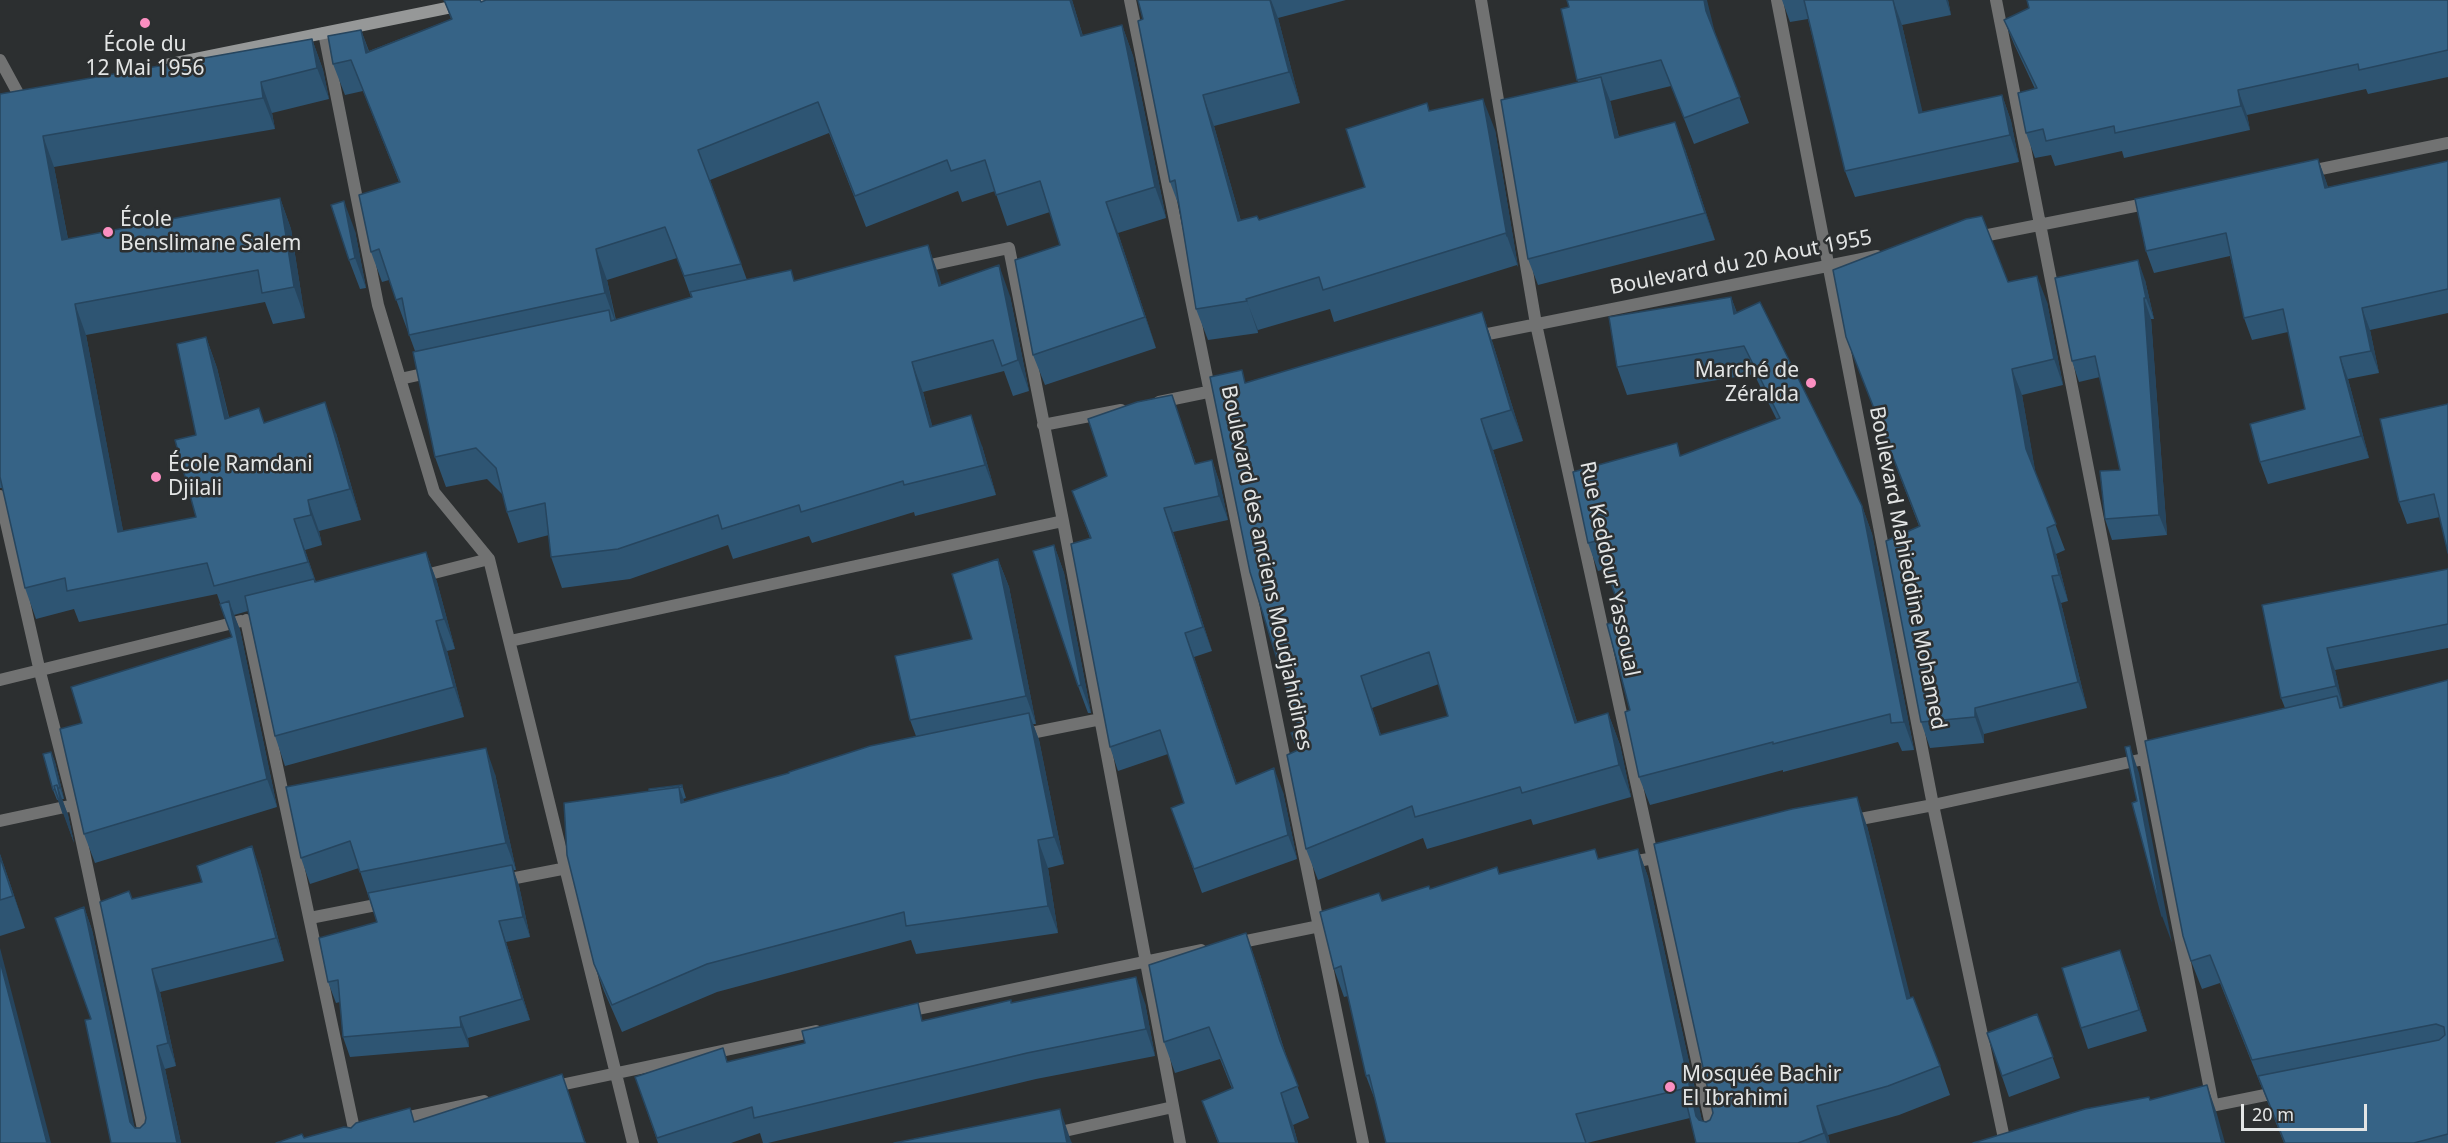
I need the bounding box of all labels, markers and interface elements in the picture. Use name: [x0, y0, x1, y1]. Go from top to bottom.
marker: École du 12 Mai 1956: [138, 16, 152, 30]
place label: École du 12 Mai 1956: [85, 32, 205, 82]
place label: École Benslimane Salem: [120, 207, 301, 257]
marker: École Benslimane Salem: [101, 225, 115, 239]
street label: Boulevard du 20 Aout 1955: [1608, 225, 1874, 301]
place label: Marché de Zéralda: [1695, 358, 1799, 408]
marker: Marché de Zéralda: [1804, 376, 1818, 390]
street label: Boulevard des anciens Moudjahidines: [1215, 383, 1317, 753]
street label: Boulevard Mahieddine Mohamed: [1863, 404, 1951, 732]
place label: École Ramdani Djilali: [168, 452, 313, 502]
street label: Rue Keddour Yassoual: [1574, 459, 1644, 679]
marker: École Ramdani Djilali: [149, 470, 163, 484]
place label: Mosquée Bachir El Ibrahimi: [1682, 1062, 1841, 1112]
marker: Mosquée Bachir El Ibrahimi: [1663, 1080, 1677, 1094]
scale bar: [2244, 1092, 2370, 1130]
text: 20 m: [2252, 1102, 2294, 1126]

